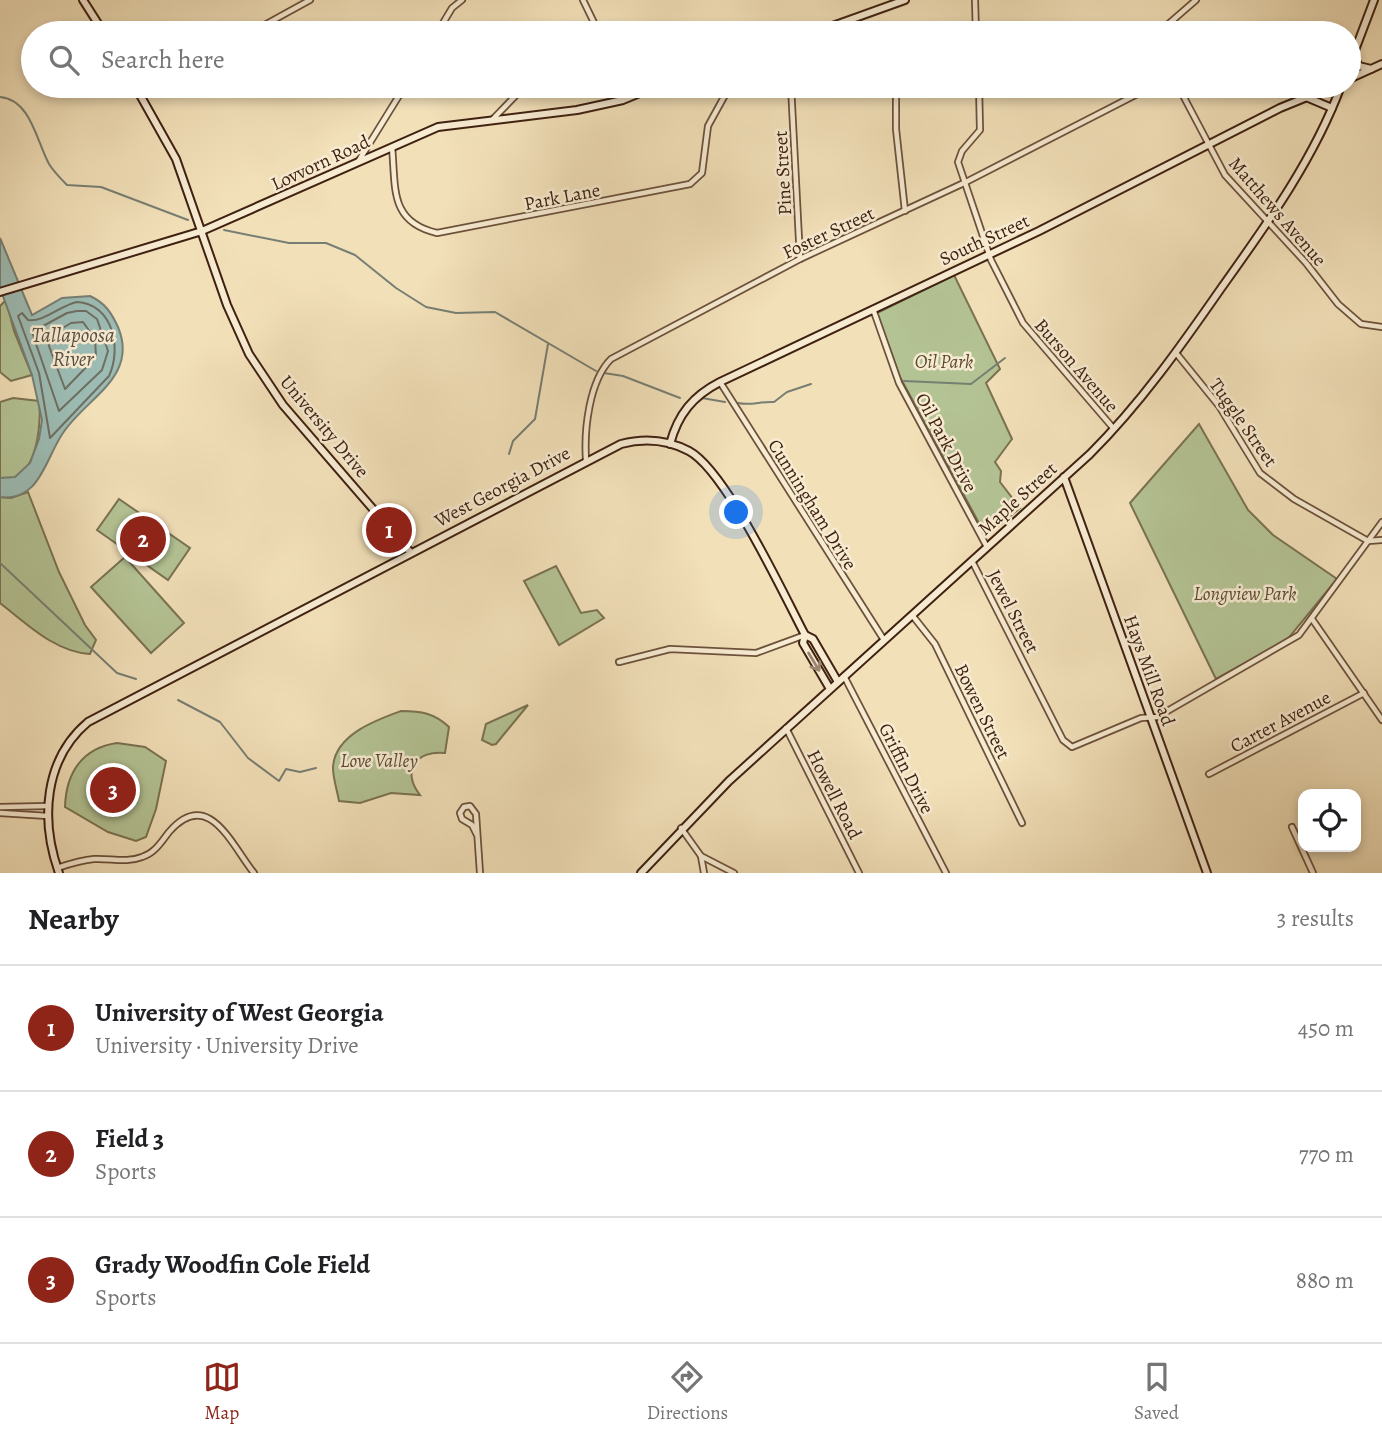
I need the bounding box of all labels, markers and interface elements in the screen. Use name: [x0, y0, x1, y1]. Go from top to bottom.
search box: [21, 21, 1361, 98]
icon: search: [45, 41, 83, 79]
text: Search here: [101, 42, 225, 77]
street label: Lovvorn Road: [267, 128, 375, 197]
street label: Pine Street: [768, 130, 798, 216]
street label: Matthews Avenue: [1222, 151, 1332, 272]
street label: Park Lane: [522, 177, 602, 217]
street label: Foster Street: [778, 200, 879, 266]
street label: South Street: [935, 208, 1034, 272]
street label: Burson Avenue: [1028, 313, 1124, 418]
water label: Tallapoosa River: [31, 321, 115, 373]
park label: Oil Park: [915, 349, 973, 375]
street label: University Drive: [274, 370, 375, 483]
street label: Tuggle Street: [1203, 373, 1283, 472]
street label: Oil Park Drive: [909, 388, 983, 497]
street label: Cunningham Drive: [762, 434, 863, 575]
street label: West Georgia Drive: [429, 440, 575, 534]
street label: Maple Street: [972, 456, 1063, 541]
your location: [719, 495, 753, 529]
pin: 1: [366, 504, 412, 556]
pin: 2: [120, 513, 166, 565]
street label: Jewel Street: [981, 565, 1045, 658]
park label: Longview Park: [1193, 581, 1297, 607]
street label: Hays Mill Road: [1117, 611, 1181, 730]
one-way arrow: [807, 652, 821, 672]
street label: Bowen Street: [948, 660, 1016, 763]
street label: Carter Avenue: [1226, 684, 1335, 759]
street label: Griffin Drive: [872, 719, 940, 818]
street label: Howell Road: [800, 745, 868, 844]
park label: Love Valley: [340, 748, 418, 774]
pin: 3: [90, 764, 136, 816]
map controls: [1298, 789, 1361, 852]
button: locate: [1298, 789, 1361, 852]
text: Nearby: [28, 899, 119, 939]
text: 3 results: [1277, 903, 1354, 934]
text: University of West Georgia: [95, 995, 384, 1030]
text: 1: [47, 1013, 55, 1044]
text: 450 m: [1298, 1013, 1354, 1044]
text: University · University Drive: [95, 1030, 359, 1061]
text: Field 3: [95, 1121, 164, 1156]
text: 2: [45, 1139, 57, 1170]
text: 770 m: [1299, 1139, 1354, 1170]
text: Sports: [95, 1156, 156, 1187]
text: Grady Woodfin Cole Field: [95, 1247, 370, 1282]
text: 3: [46, 1265, 56, 1296]
text: 880 m: [1296, 1265, 1354, 1296]
text: Sports: [95, 1282, 156, 1313]
tab: Map: [203, 1358, 241, 1426]
tab: Directions: [647, 1358, 728, 1426]
tab: Saved: [1134, 1358, 1179, 1426]

